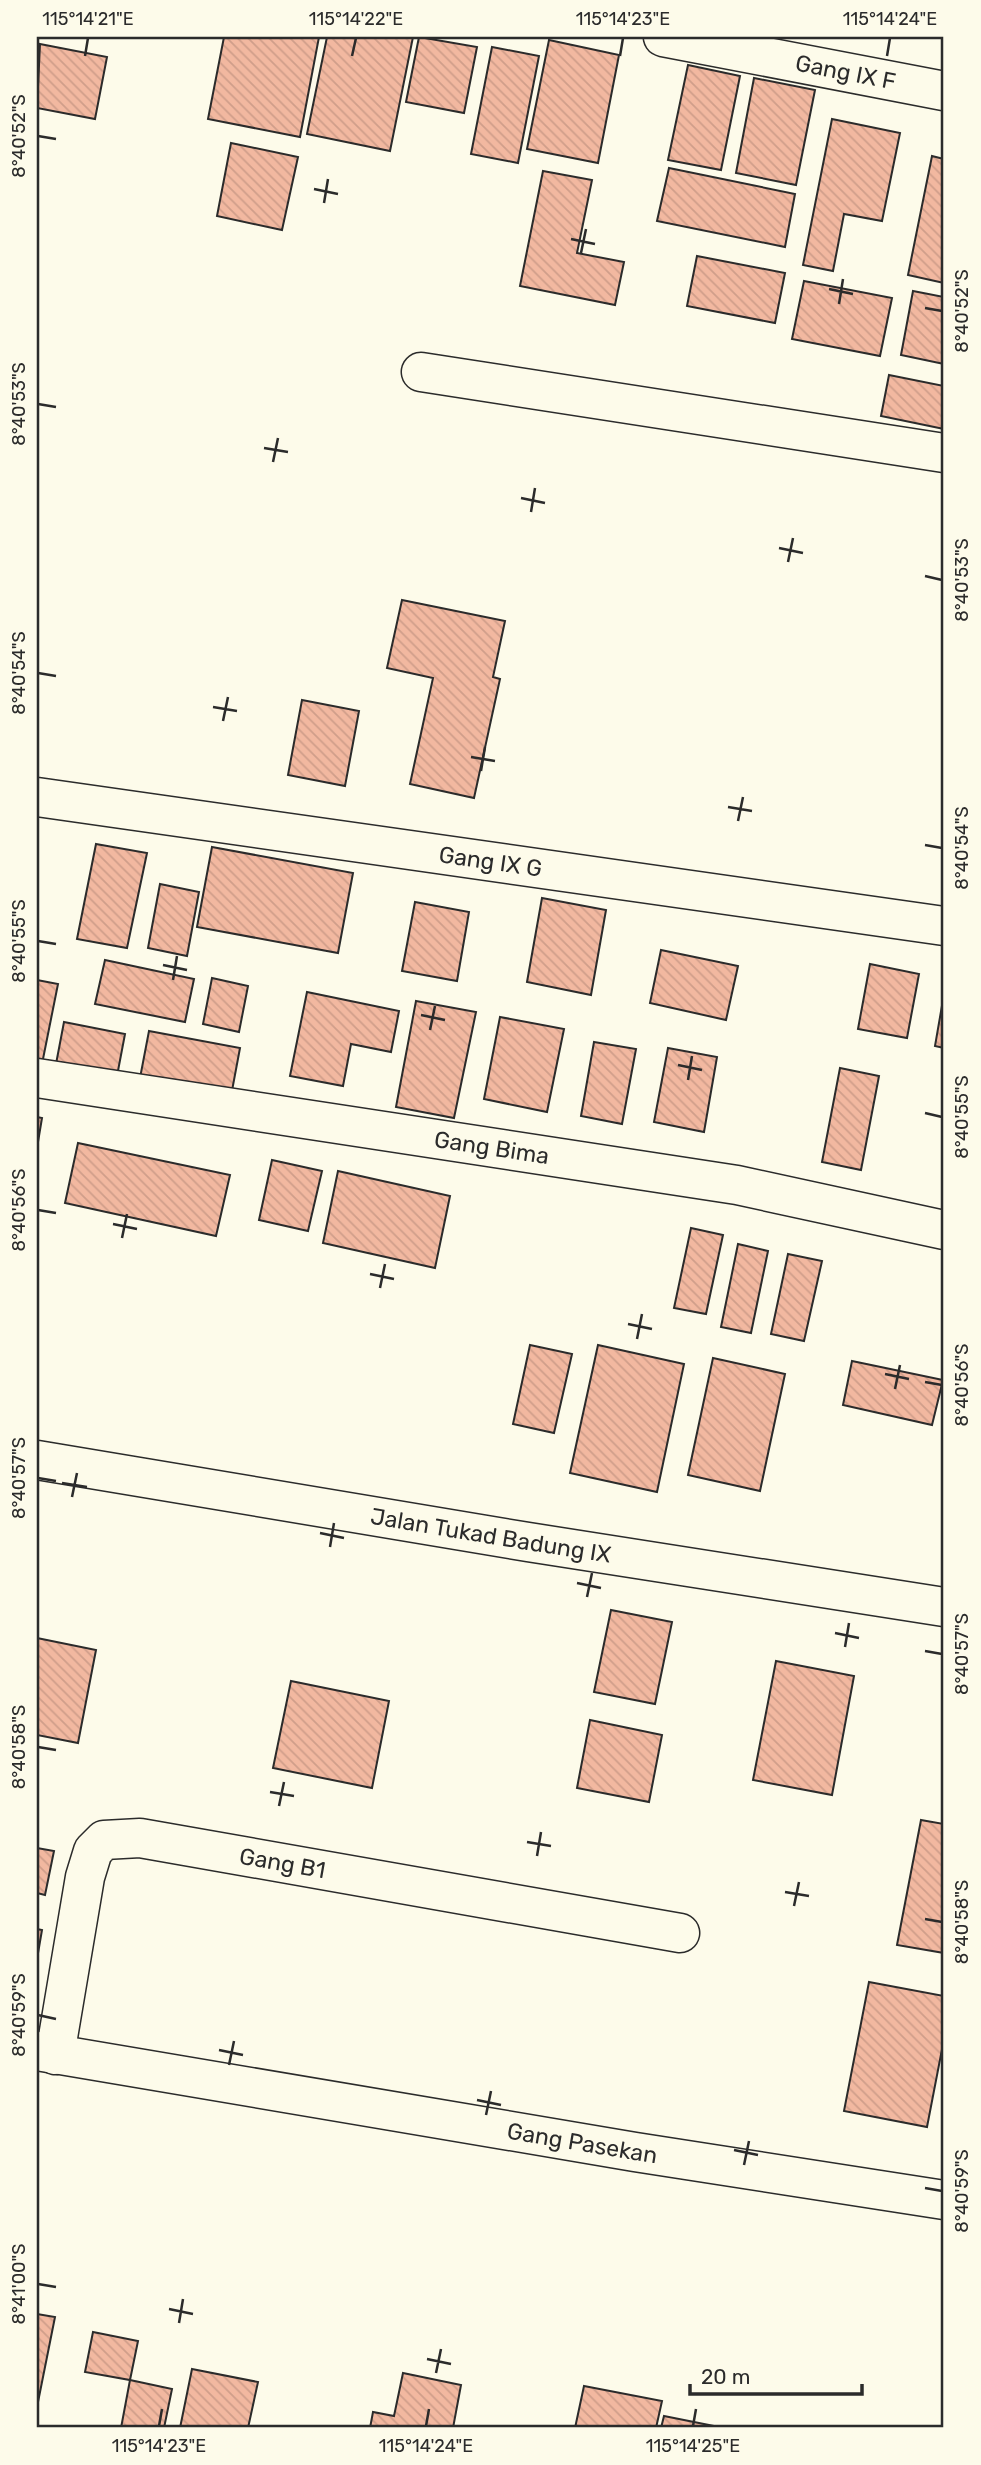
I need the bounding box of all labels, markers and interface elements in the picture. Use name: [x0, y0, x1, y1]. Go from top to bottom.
text: 115°14'21"E: [42, 8, 134, 30]
text: 115°14'22"E: [309, 8, 403, 30]
text: 115°14'23"E: [576, 8, 670, 30]
text: 115°14'24"E: [843, 8, 937, 30]
street label: Gang IX F: [793, 49, 898, 95]
text: 8°40'52"S: [8, 94, 30, 178]
text: 8°40'52"S: [951, 269, 973, 353]
text: 8°40'53"S: [8, 362, 30, 446]
text: 8°40'53"S: [951, 538, 973, 622]
text: 8°40'54"S: [8, 631, 30, 715]
text: 8°40'54"S: [951, 806, 973, 890]
street label: Gang IX G: [437, 840, 544, 883]
text: 8°40'55"S: [8, 899, 30, 983]
text: 8°40'55"S: [951, 1075, 973, 1159]
street label: Gang Bima: [432, 1125, 551, 1170]
text: 8°40'56"S: [8, 1168, 30, 1252]
text: 8°40'56"S: [951, 1343, 973, 1427]
text: 8°40'57"S: [8, 1437, 30, 1519]
street label: Jalan Tukad Badung IX: [368, 1502, 613, 1569]
text: 8°40'57"S: [951, 1613, 973, 1695]
text: 8°40'58"S: [8, 1705, 30, 1789]
street label: Gang B1: [237, 1842, 328, 1884]
text: 8°40'58"S: [951, 1880, 973, 1964]
text: 8°40'59"S: [8, 1973, 30, 2057]
street label: Gang Pasekan: [505, 2117, 659, 2169]
text: 8°40'59"S: [951, 2149, 973, 2233]
text: 8°41'00"S: [8, 2244, 30, 2324]
scale bar: [690, 2353, 862, 2397]
text: 20 m: [701, 2364, 750, 2389]
text: 115°14'23"E: [112, 2435, 206, 2457]
text: 115°14'24"E: [379, 2435, 473, 2457]
text: 115°14'25"E: [646, 2435, 740, 2457]

